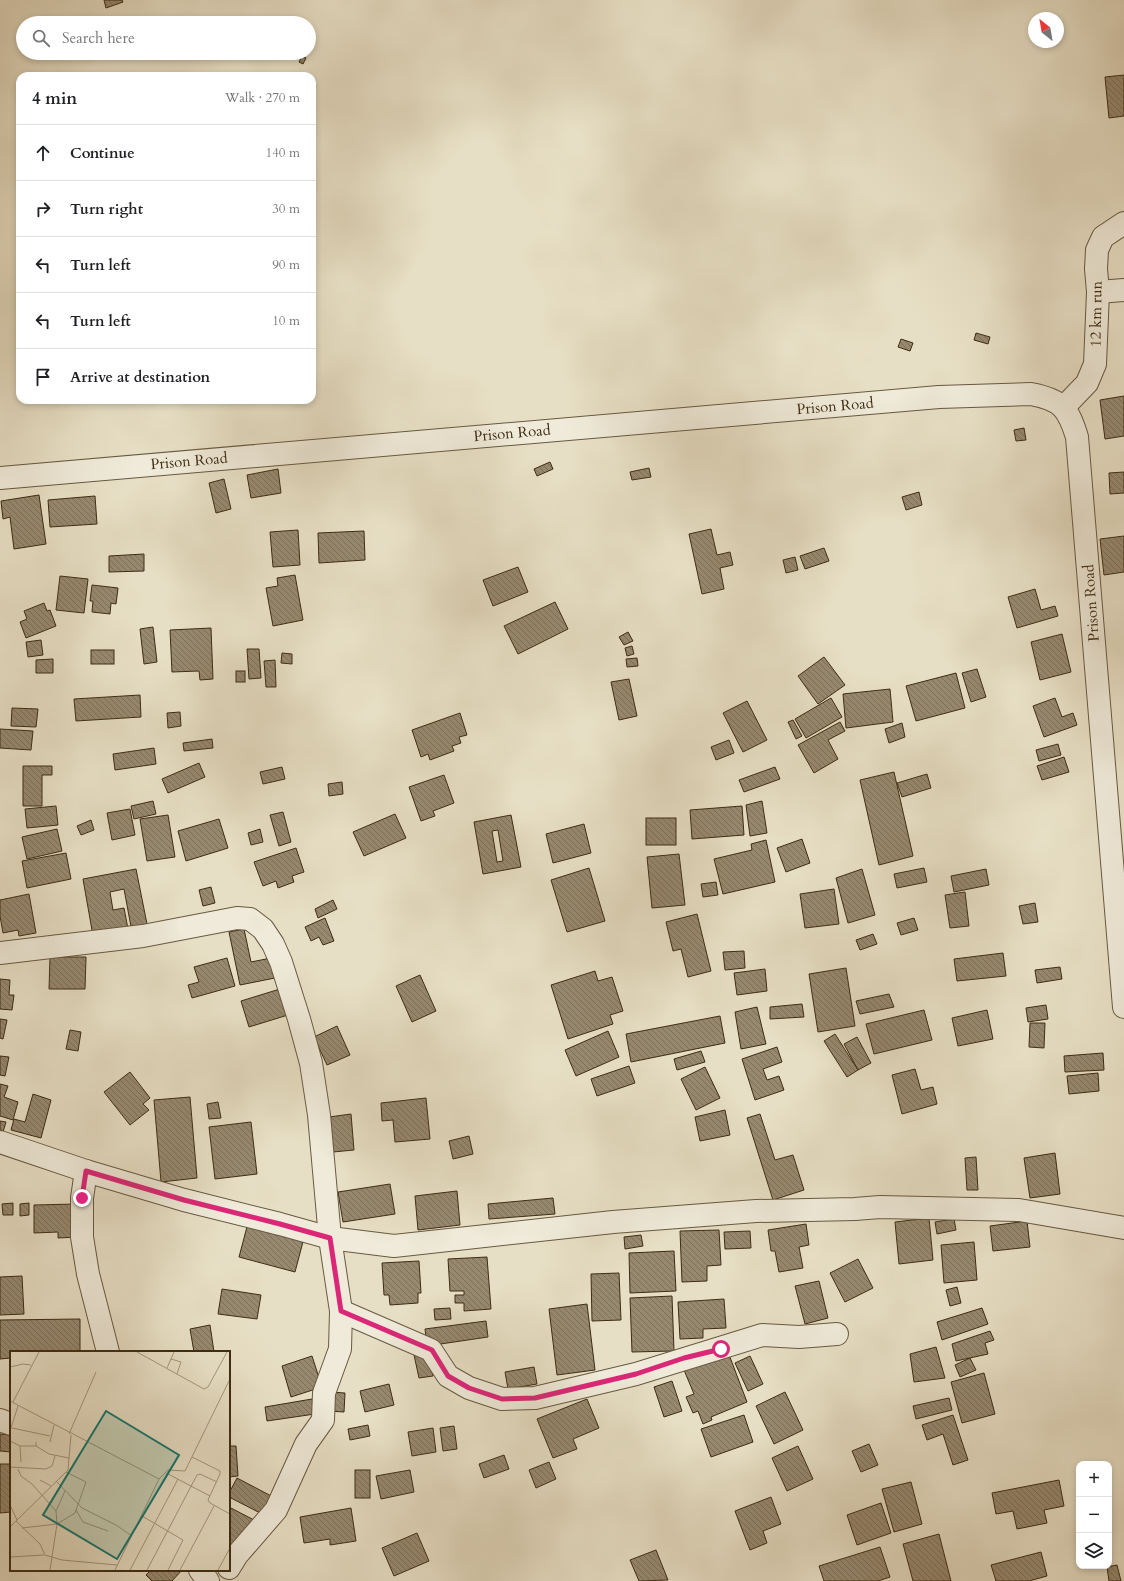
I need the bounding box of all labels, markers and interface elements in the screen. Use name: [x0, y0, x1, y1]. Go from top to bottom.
north arrow: [1028, 12, 1064, 48]
search box: [16, 16, 316, 60]
icon: search: [30, 27, 52, 49]
text: Search here: [62, 28, 135, 48]
text: 4 min: [32, 87, 77, 110]
text: Walk · 270 m: [225, 89, 300, 107]
icon: ahead: [32, 142, 54, 164]
text: Continue: [70, 143, 135, 163]
text: 140 m: [266, 144, 300, 162]
icon: right: [32, 198, 54, 220]
text: Turn right: [70, 199, 143, 219]
text: 30 m: [272, 200, 300, 218]
icon: left: [32, 254, 54, 276]
text: Turn left: [70, 255, 131, 275]
text: 90 m: [272, 256, 300, 274]
street label: 12 km run: [1085, 280, 1107, 347]
icon: left: [32, 310, 54, 332]
text: Turn left: [70, 311, 131, 331]
text: 10 m: [272, 312, 300, 330]
icon: arrive: [32, 366, 54, 388]
text: Arrive at destination: [70, 367, 210, 387]
street label: Prison Road: [796, 393, 874, 419]
street label: Prison Road: [473, 420, 551, 446]
street label: Prison Road: [150, 448, 228, 474]
street label: Prison Road: [1078, 564, 1104, 642]
route end: [73, 1189, 91, 1207]
route start: [712, 1340, 730, 1358]
inset map: [10, 1351, 230, 1571]
map controls: [1076, 1461, 1112, 1569]
button: +: [1076, 1461, 1112, 1497]
button: −: [1076, 1497, 1112, 1533]
button: layers: [1076, 1533, 1112, 1569]

